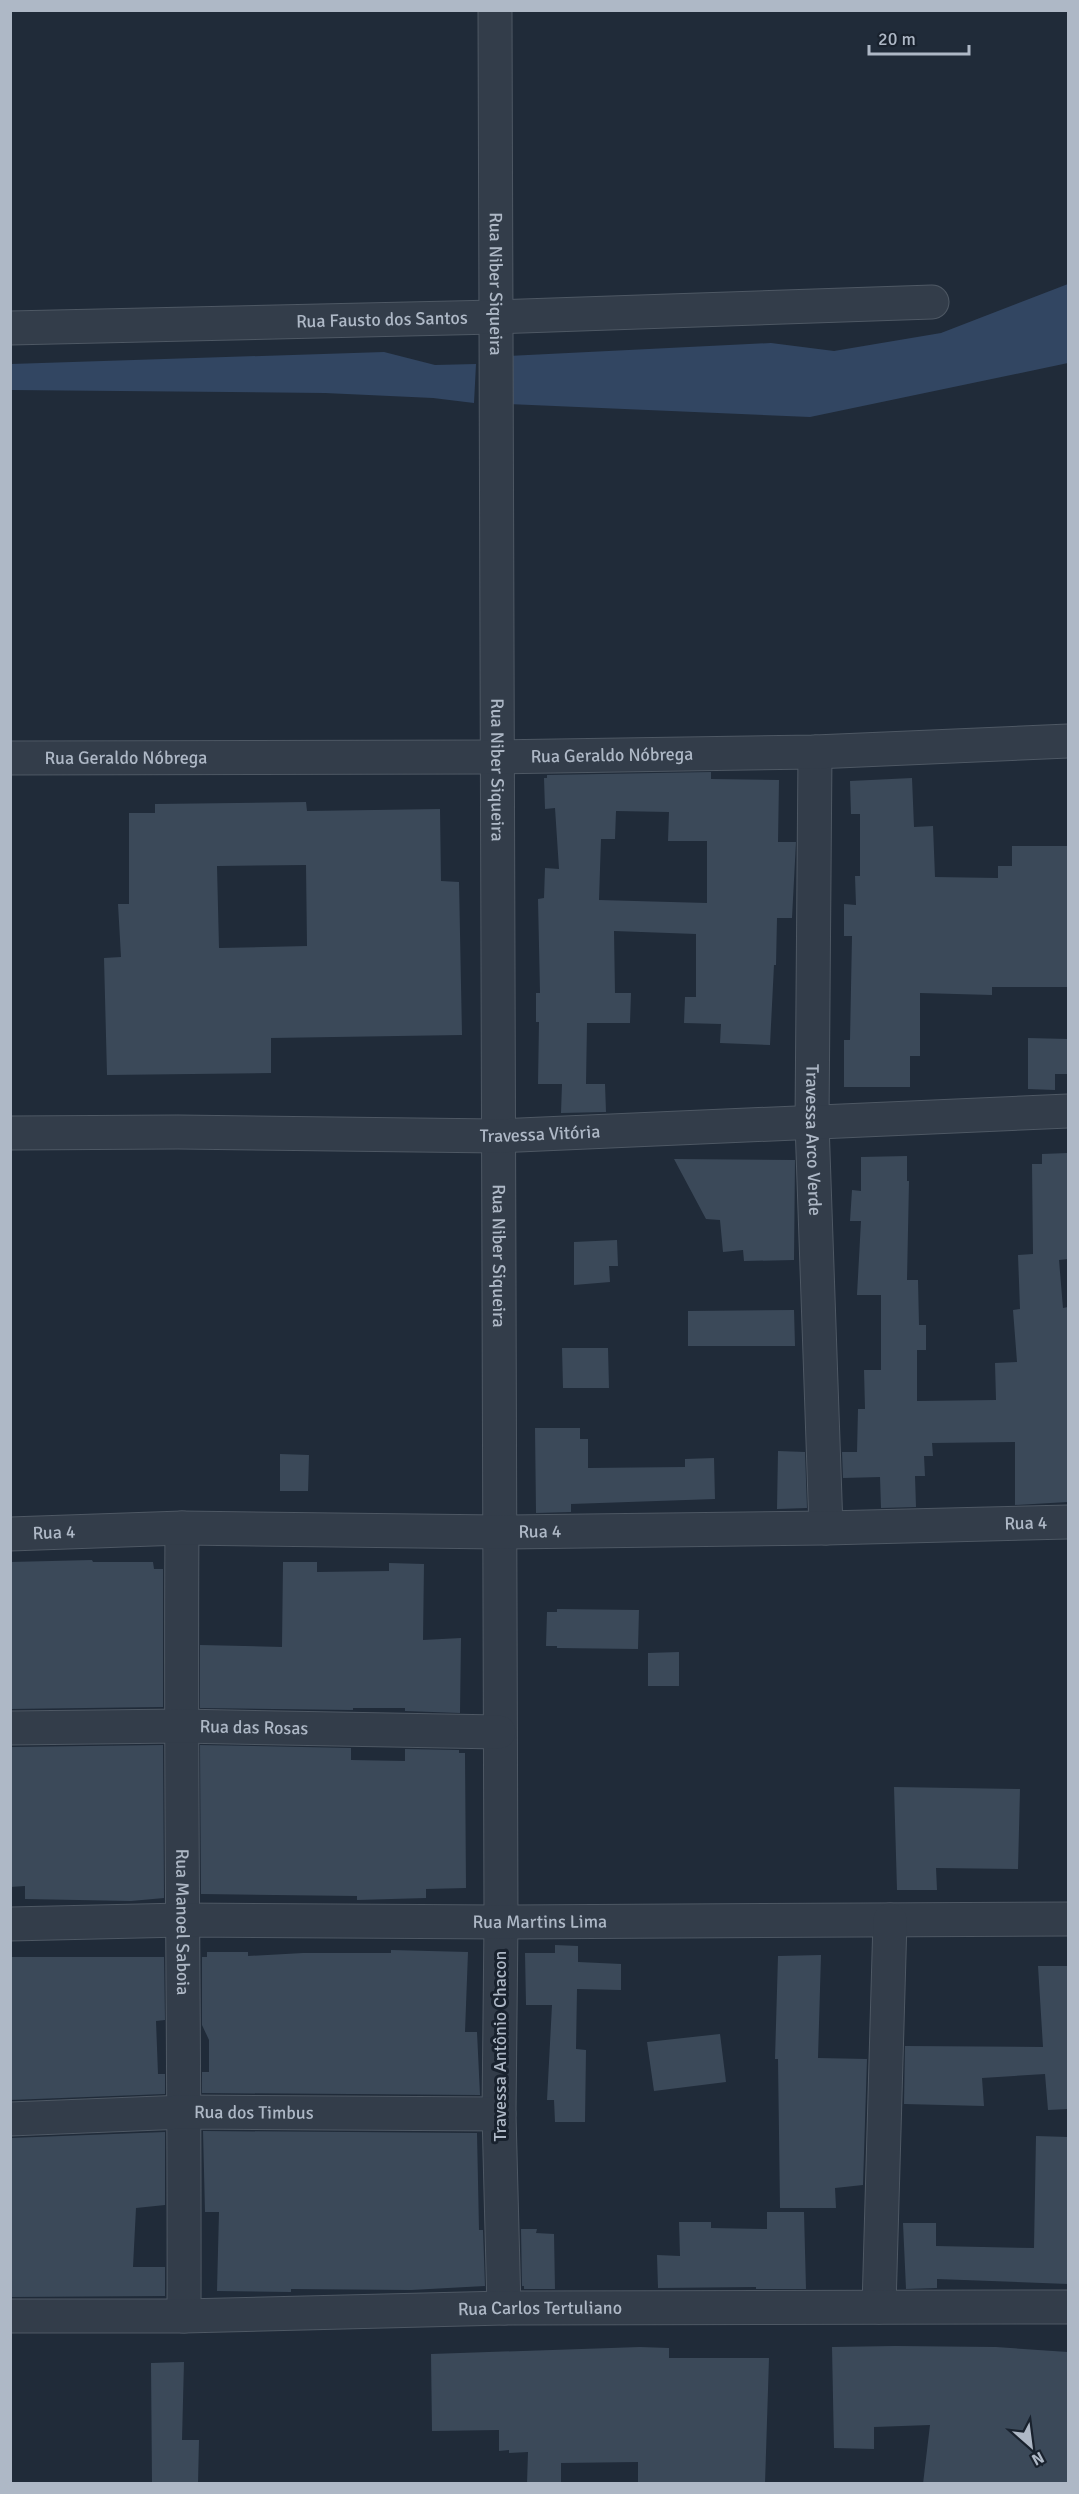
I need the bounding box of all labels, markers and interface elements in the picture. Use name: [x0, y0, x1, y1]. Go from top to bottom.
scale bar: [869, 18, 970, 56]
text: 20 m: [878, 28, 916, 50]
street label: Rua Niber Siqueira: [485, 212, 507, 356]
street label: Rua Fausto dos Santos: [296, 307, 468, 333]
street label: Rua Niber Siqueira: [486, 698, 509, 842]
street label: Rua Geraldo Nóbrega: [530, 743, 694, 767]
street label: Rua Geraldo Nóbrega: [45, 747, 207, 769]
street label: Travessa Arco Verde: [801, 1064, 826, 1216]
street label: Travessa Vitória: [479, 1120, 601, 1147]
street label: Rua Niber Siqueira: [488, 1184, 510, 1328]
street label: Rua 4: [1004, 1512, 1048, 1535]
street label: Rua 4: [518, 1520, 562, 1543]
street label: Rua 4: [32, 1521, 76, 1544]
street label: Rua das Rosas: [199, 1715, 309, 1739]
street label: Rua Manoel Saboia: [171, 1849, 194, 1995]
street label: Rua Martins Lima: [473, 1910, 607, 1933]
street label: Travessa Antônio Chacon: [489, 1951, 511, 2141]
street label: Rua dos Timbus: [194, 2101, 314, 2124]
street label: Rua Carlos Tertuliano: [458, 2297, 622, 2320]
north arrow: [1001, 2416, 1061, 2476]
text: N: [1028, 2447, 1047, 2470]

